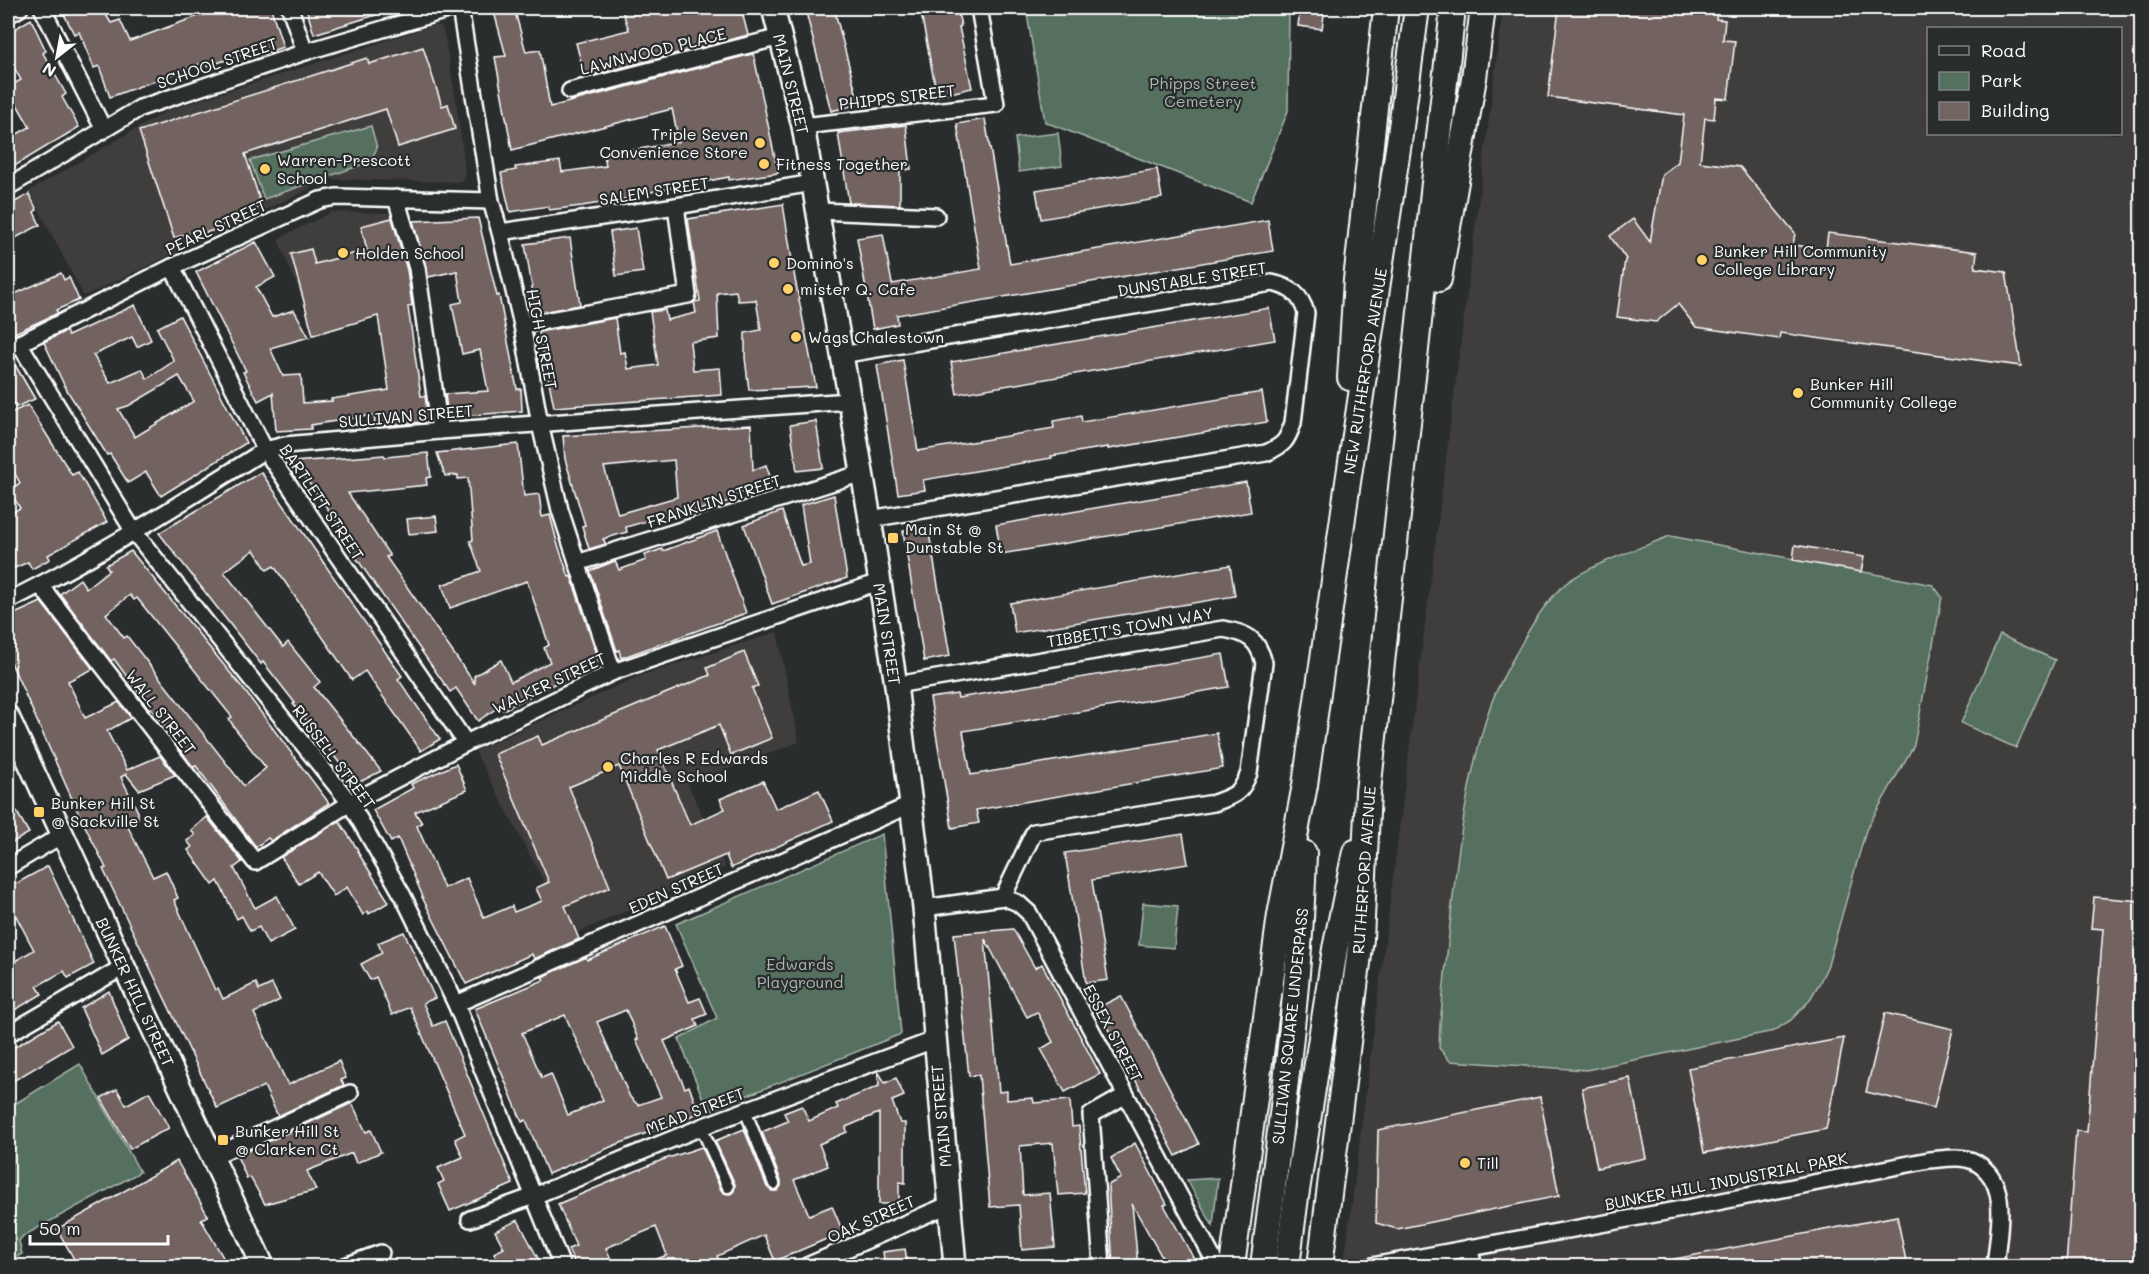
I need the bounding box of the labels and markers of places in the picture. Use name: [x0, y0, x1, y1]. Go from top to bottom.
place label: Triple Seven Convenience Store: [599, 123, 748, 162]
marker: Triple Seven Convenience Store: [753, 136, 767, 150]
place label: Warren-Prescott School: [277, 149, 411, 188]
place label: Fitness Together: [776, 153, 908, 174]
marker: Fitness Together: [757, 157, 771, 171]
marker: Warren-Prescott School: [258, 162, 272, 176]
place label: Bunker Hill Community College Library: [1714, 240, 1887, 279]
place label: Holden School: [355, 242, 464, 263]
marker: Holden School: [336, 246, 350, 260]
place label: Domino's: [786, 252, 854, 273]
marker: Bunker Hill Community College Library: [1695, 253, 1709, 267]
marker: Domino's: [767, 256, 781, 270]
place label: mister Q. Cafe: [800, 278, 915, 299]
marker: mister Q. Cafe: [781, 282, 795, 296]
place label: Wags Chalestown: [808, 326, 944, 347]
marker: Wags Chalestown: [789, 330, 803, 344]
place label: Bunker Hill Community College: [1810, 373, 1957, 412]
marker: Bunker Hill Community College: [1791, 386, 1805, 400]
place label: Main St @ Dunstable St: [905, 518, 1004, 557]
marker: Main St @ Dunstable St: [886, 531, 900, 545]
place label: Charles R Edwards Middle School: [620, 747, 768, 786]
marker: Charles R Edwards Middle School: [601, 760, 615, 774]
place label: Bunker Hill St @ Sackville St: [51, 792, 160, 831]
marker: Bunker Hill St @ Sackville St: [32, 805, 46, 819]
place label: Bunker Hill St @ Clarken Ct: [235, 1120, 340, 1159]
marker: Bunker Hill St @ Clarken Ct: [216, 1133, 230, 1147]
place label: Till: [1477, 1152, 1499, 1173]
marker: Till: [1458, 1156, 1472, 1170]

